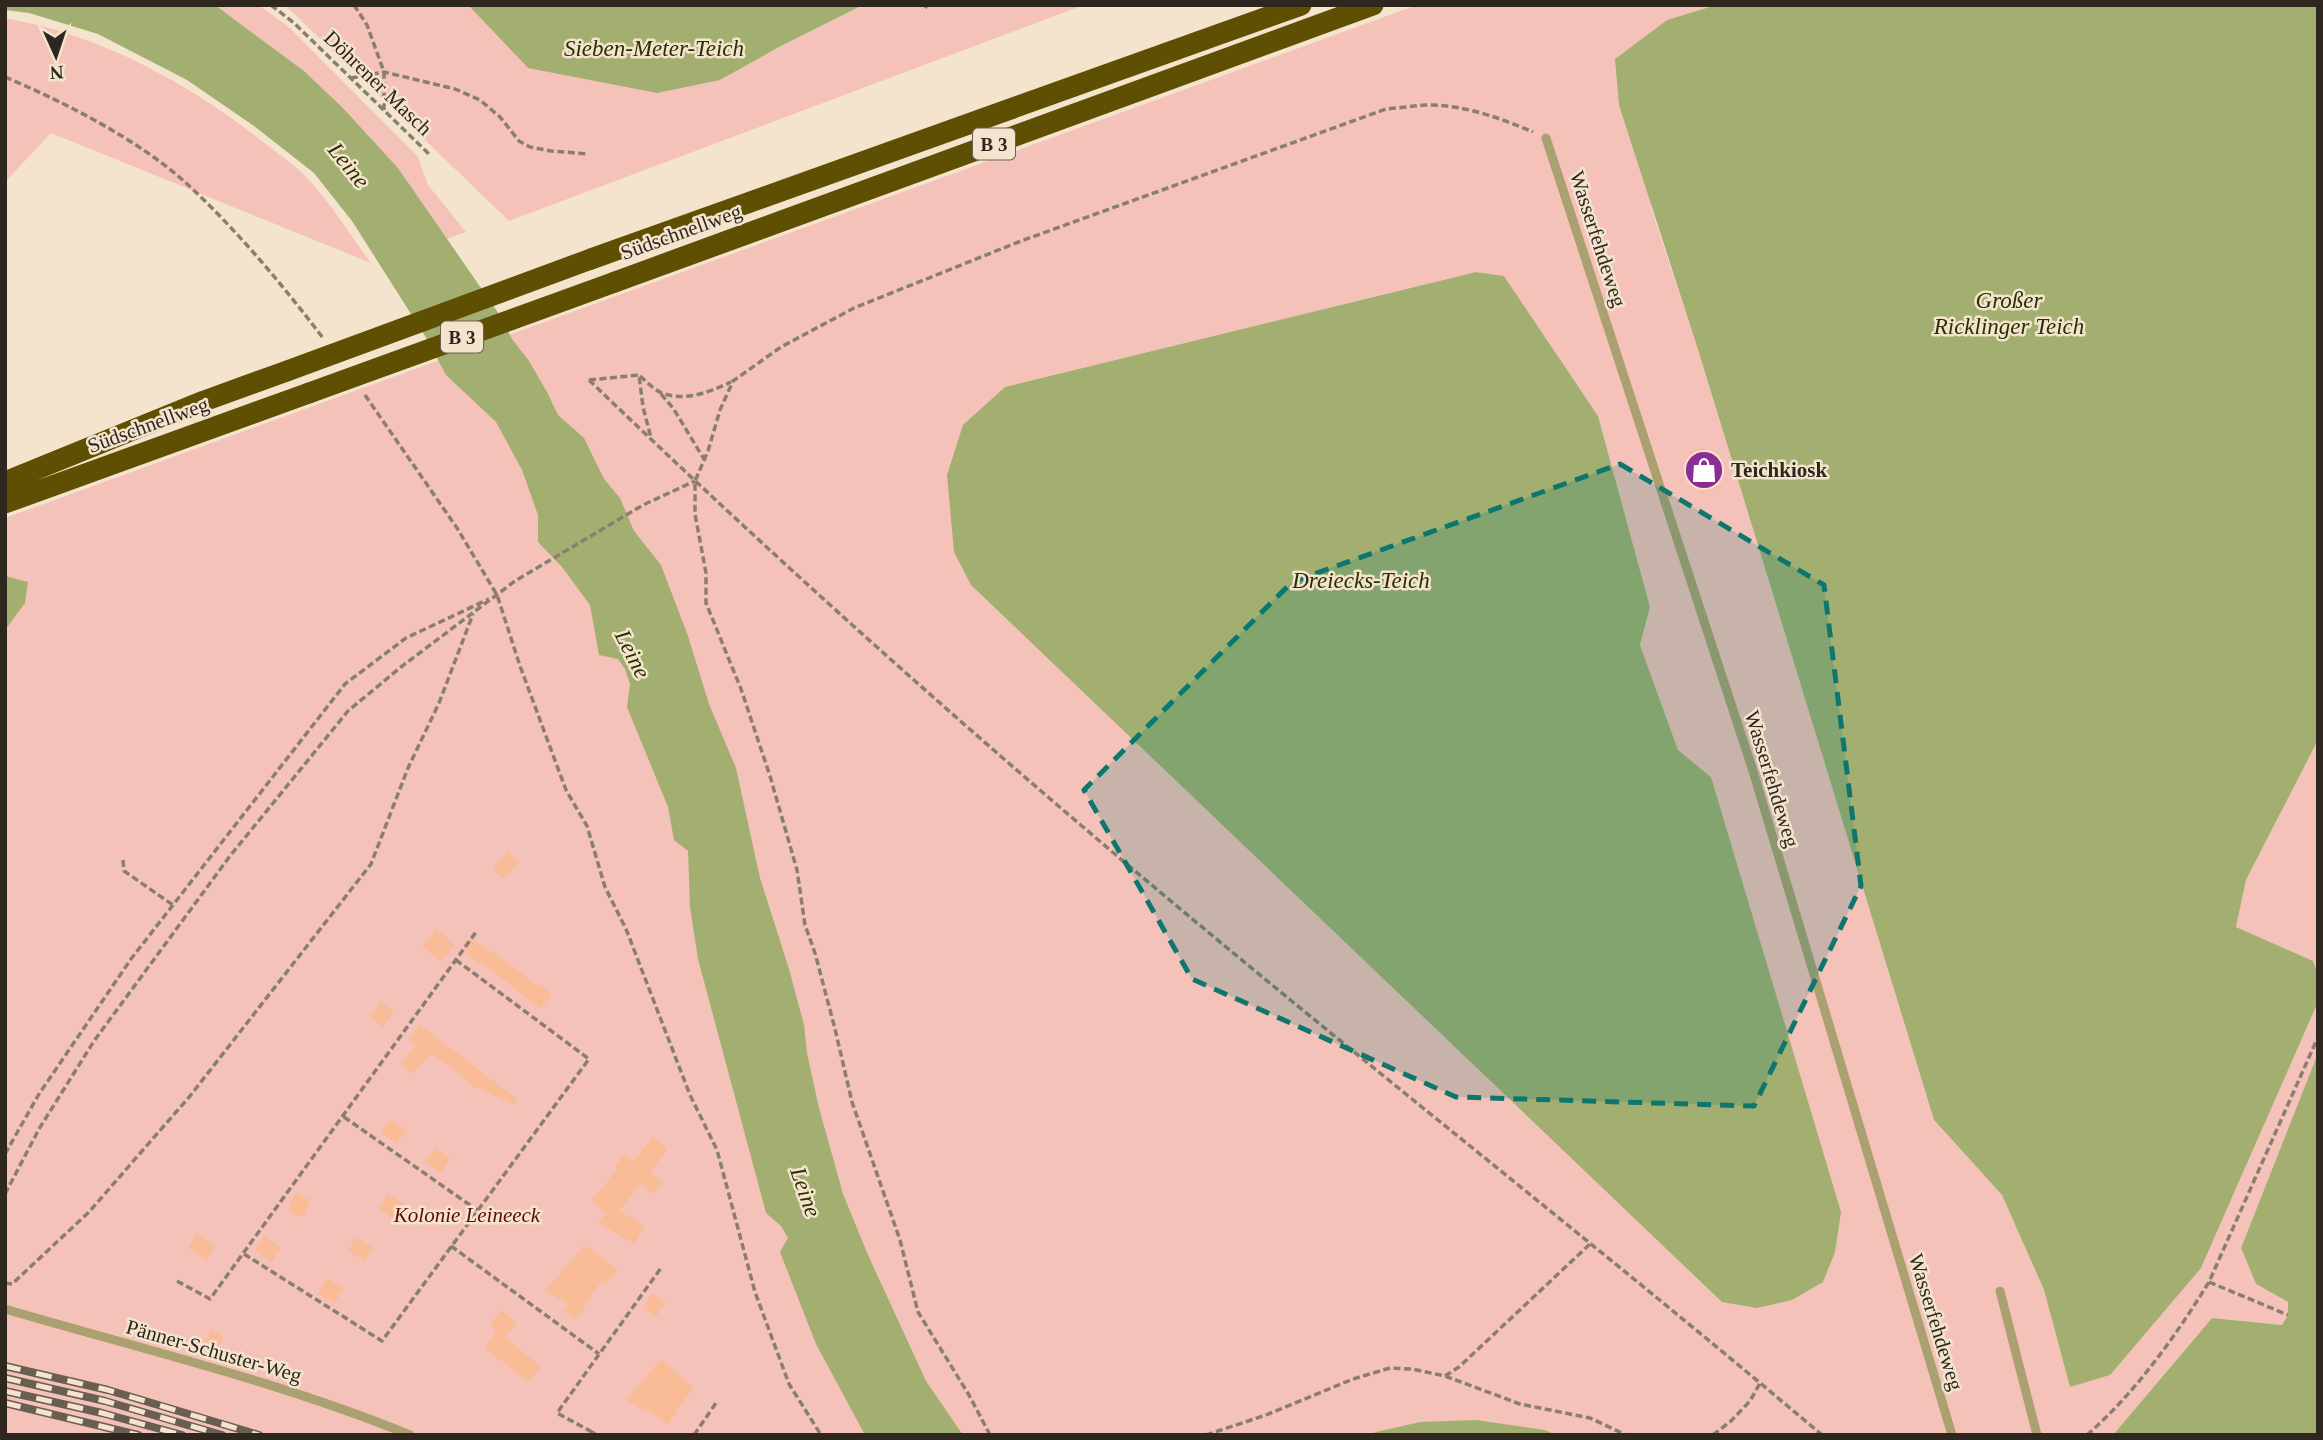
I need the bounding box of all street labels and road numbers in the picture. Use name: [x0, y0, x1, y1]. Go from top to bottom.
street label: Döhrener Masch: [319, 26, 437, 141]
road number: B 3: [973, 128, 1015, 160]
street label: Wasserfehdeweg: [1565, 168, 1631, 311]
street label: Südschnellweg: [617, 199, 745, 265]
road number: B 3: [441, 322, 483, 352]
street label: Südschnellweg: [84, 392, 212, 458]
street label: Wasserfehdeweg: [1740, 708, 1804, 851]
street label: Wasserfehdeweg: [1904, 1251, 1968, 1394]
street label: Pänner-Schuster-Weg: [123, 1314, 305, 1388]

